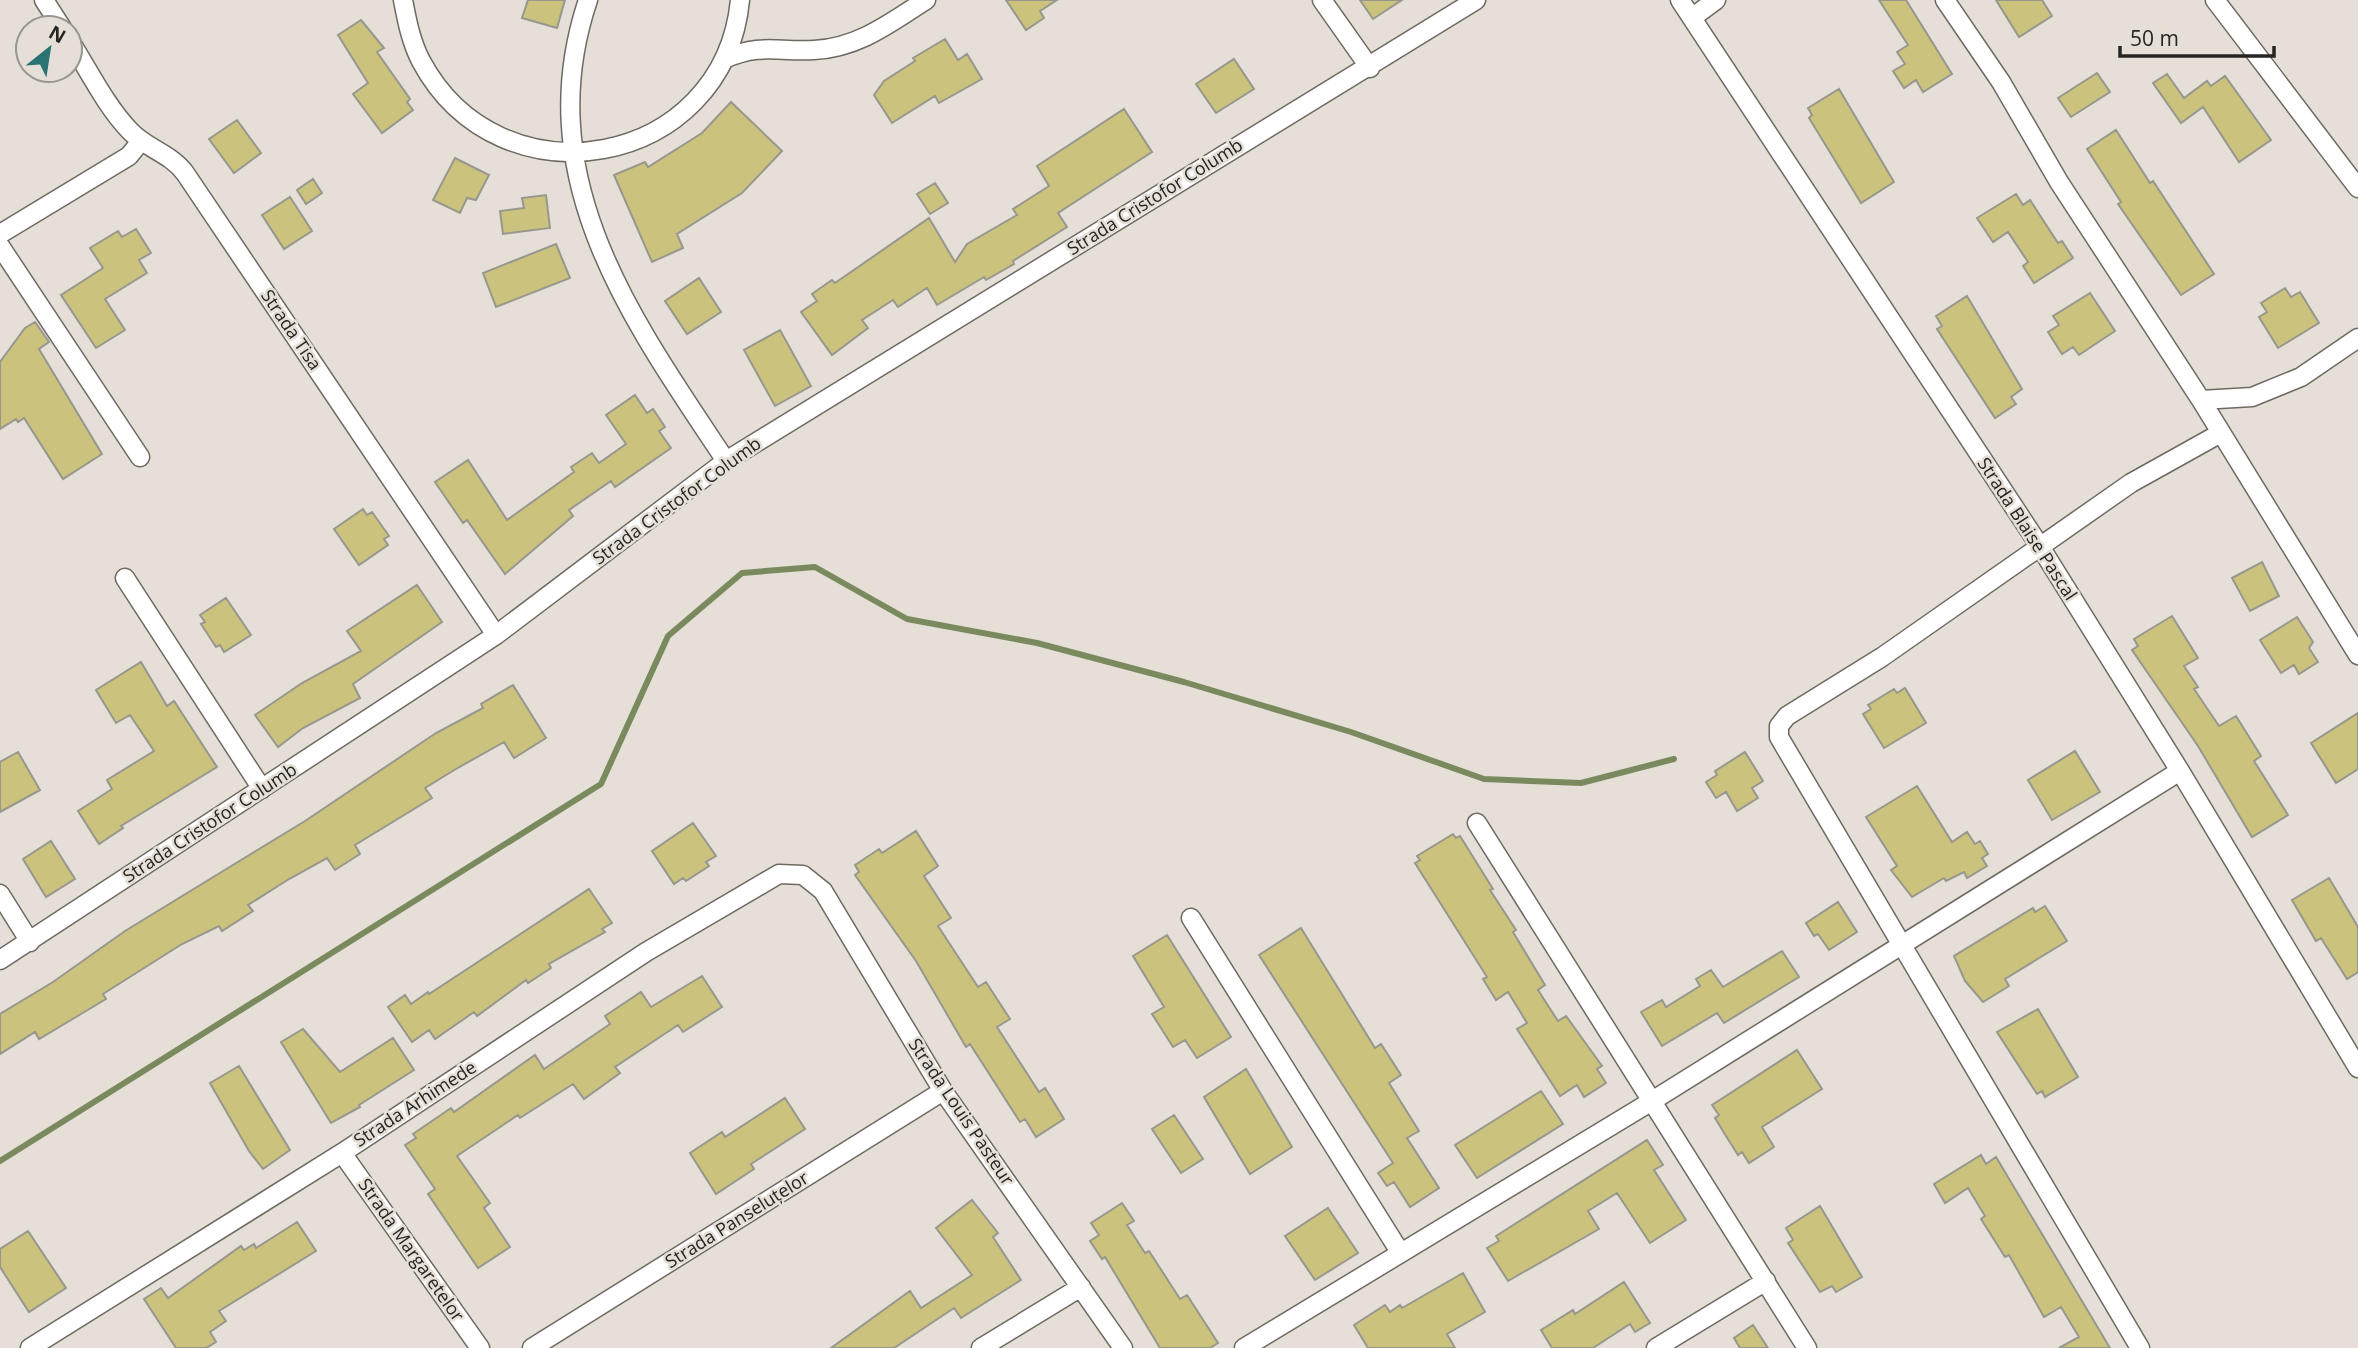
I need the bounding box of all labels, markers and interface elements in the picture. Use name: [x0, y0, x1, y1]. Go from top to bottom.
north arrow: [14, 14, 84, 84]
scale bar: [2120, 14, 2274, 58]
text: N: [44, 19, 71, 49]
text: 50 m: [2130, 24, 2179, 52]
street label: Strada Cristofor Columb: [1062, 132, 1247, 260]
street label: Strada Tisa: [256, 284, 328, 374]
street label: Strada Cristofor Columb: [587, 431, 765, 569]
street label: Strada Blaise Pascal: [1973, 452, 2083, 605]
street label: Strada Cristofor Columb: [118, 757, 301, 887]
street label: Strada Louis Pasteur: [904, 1033, 1020, 1190]
street label: Strada Arhimede: [349, 1055, 480, 1152]
street label: Strada Panseluțelor: [660, 1165, 813, 1273]
street label: Strada Margaretelor: [353, 1173, 471, 1326]

